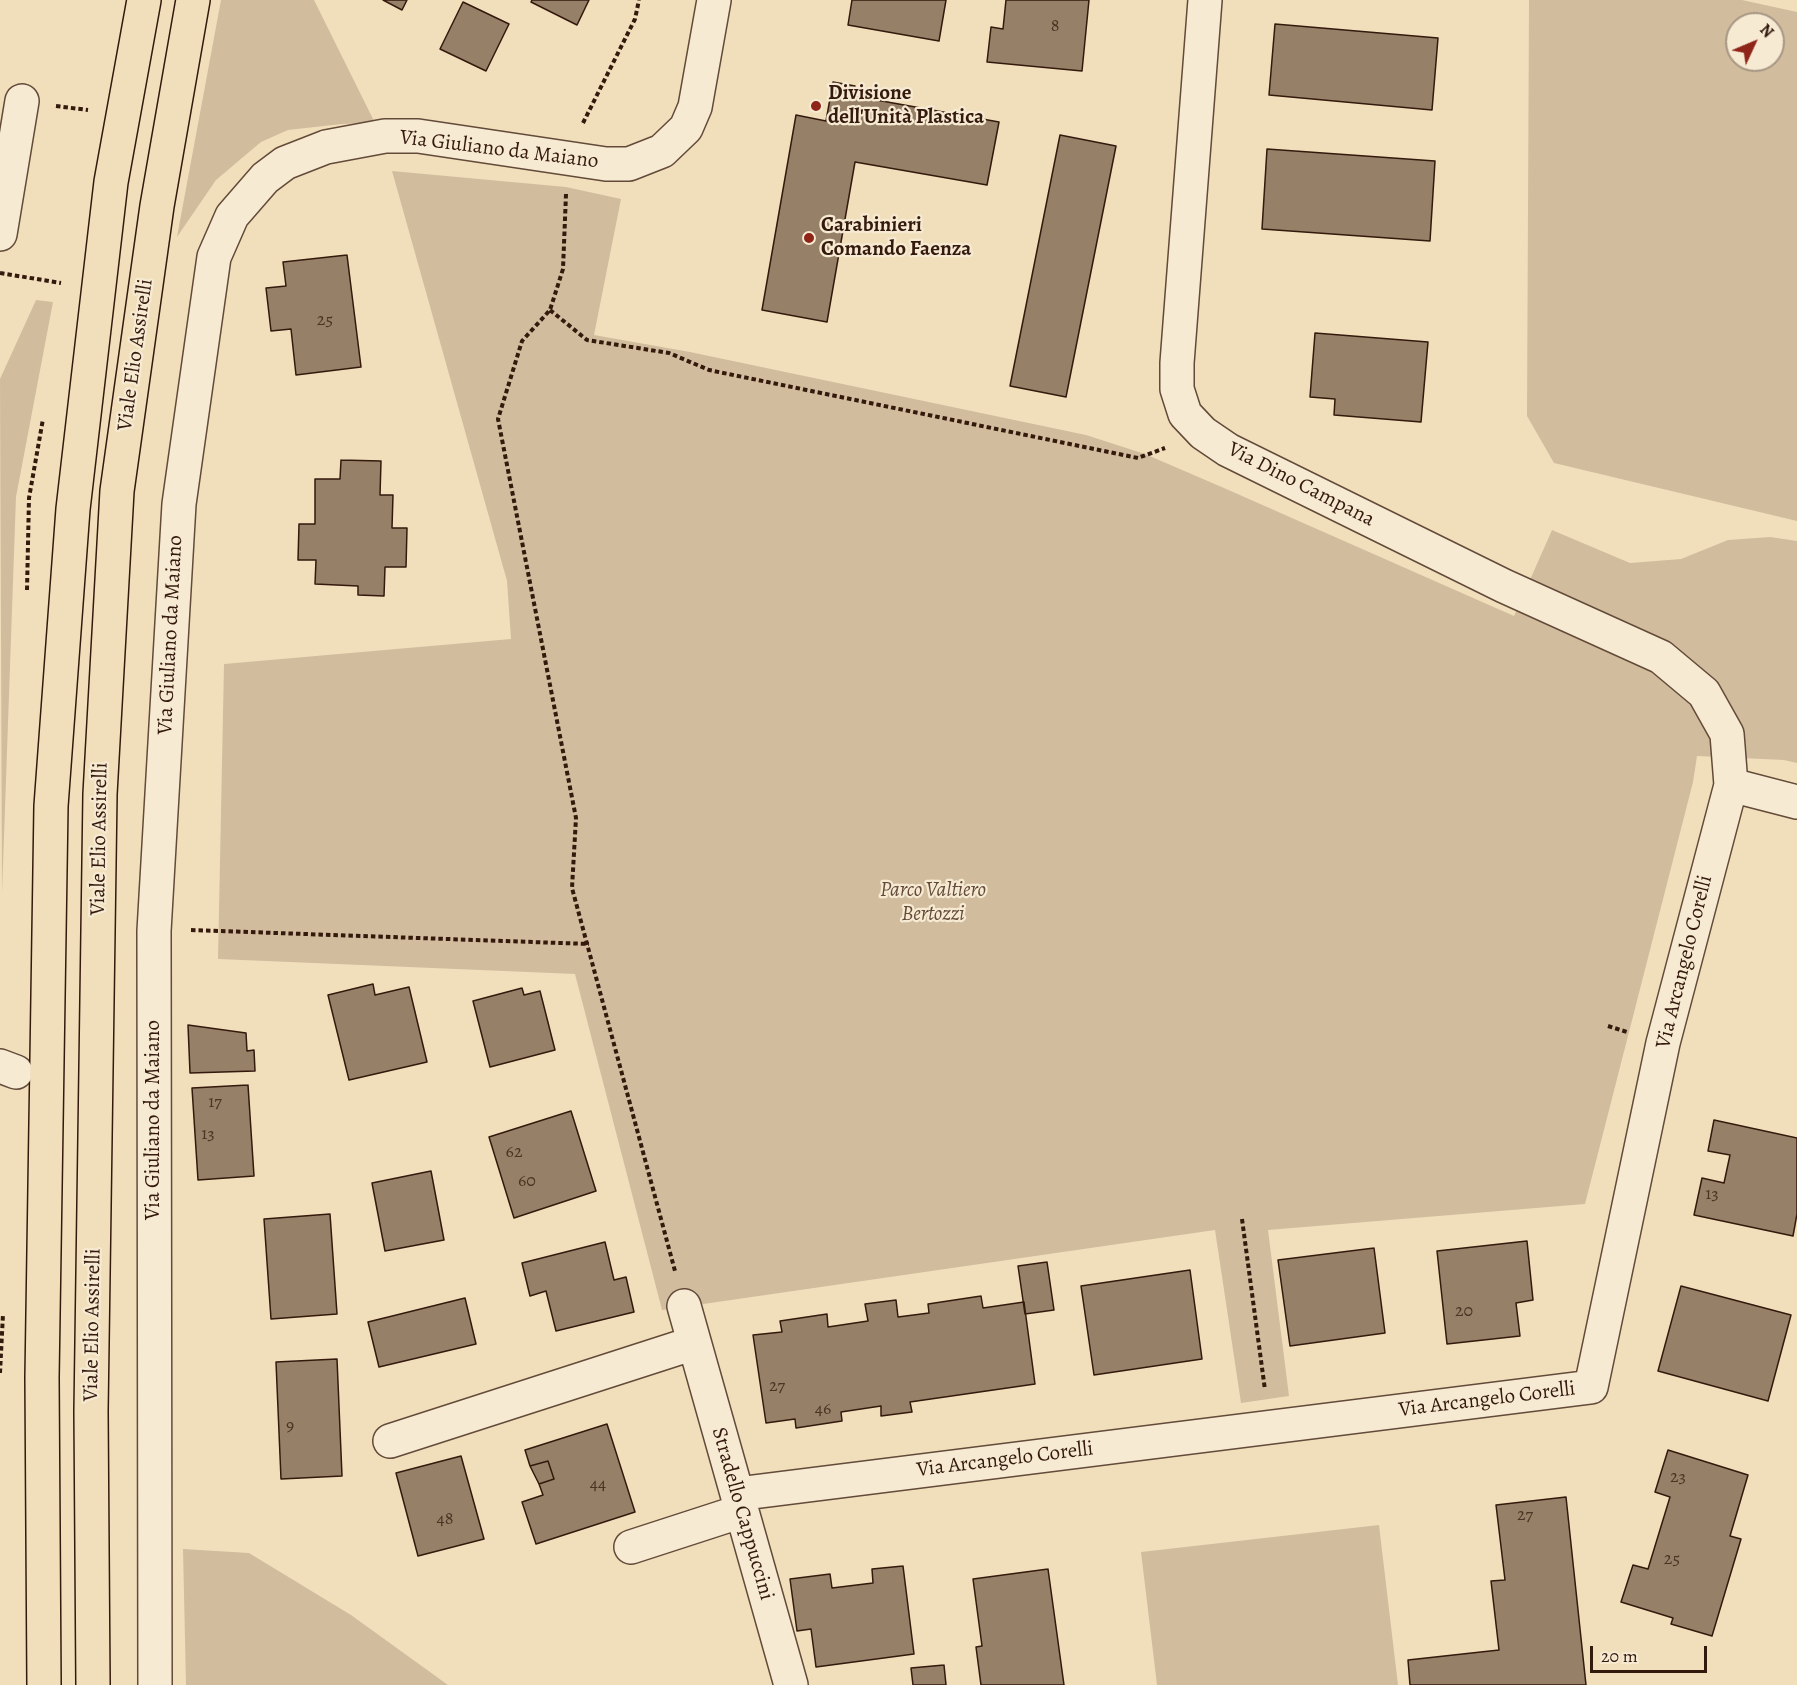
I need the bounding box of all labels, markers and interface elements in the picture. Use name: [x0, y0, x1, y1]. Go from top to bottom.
north arrow: [1725, 12, 1785, 72]
house number: 8: [1051, 16, 1059, 38]
text: N: [1755, 19, 1778, 43]
place label: Divisione dell'Unità Plastica: [828, 81, 984, 131]
marker: Divisione dell'Unità Plastica: [809, 99, 823, 113]
street label: Via Giuliano da Maiano: [398, 125, 600, 175]
place label: Carabinieri Comando Faenza: [821, 213, 971, 263]
marker: Carabinieri Comando Faenza: [802, 231, 816, 245]
street label: Viale Elio Assirelli: [113, 278, 159, 432]
house number: 25: [317, 310, 333, 332]
street label: Via Dino Campana: [1223, 437, 1379, 533]
street label: Via Giuliano da Maiano: [153, 535, 189, 735]
street label: Viale Elio Assirelli: [86, 762, 114, 916]
street label: Via Arcangelo Corelli: [1651, 873, 1719, 1051]
park label: Parco Valtiero Bertozzi: [880, 878, 986, 928]
street label: Via Giuliano da Maiano: [141, 1020, 167, 1220]
house number: 17: [208, 1092, 222, 1114]
house number: 13: [201, 1124, 215, 1146]
house number: 62: [506, 1142, 522, 1164]
house number: 60: [518, 1171, 536, 1193]
house number: 13: [1705, 1184, 1719, 1206]
street label: Viale Elio Assirelli: [79, 1248, 107, 1402]
house number: 20: [1455, 1301, 1473, 1323]
house number: 27: [769, 1376, 785, 1398]
street label: Via Arcangelo Corelli: [1397, 1377, 1577, 1423]
house number: 46: [815, 1399, 831, 1421]
house number: 9: [286, 1416, 294, 1438]
street label: Stradello Cappuccini: [705, 1425, 779, 1603]
street label: Via Arcangelo Corelli: [915, 1437, 1095, 1483]
house number: 23: [1670, 1467, 1686, 1489]
house number: 44: [590, 1474, 606, 1496]
house number: 27: [1517, 1505, 1533, 1527]
house number: 48: [437, 1509, 453, 1531]
house number: 25: [1664, 1549, 1680, 1571]
scale bar: [1593, 1634, 1710, 1672]
text: 20 m: [1601, 1644, 1638, 1668]

